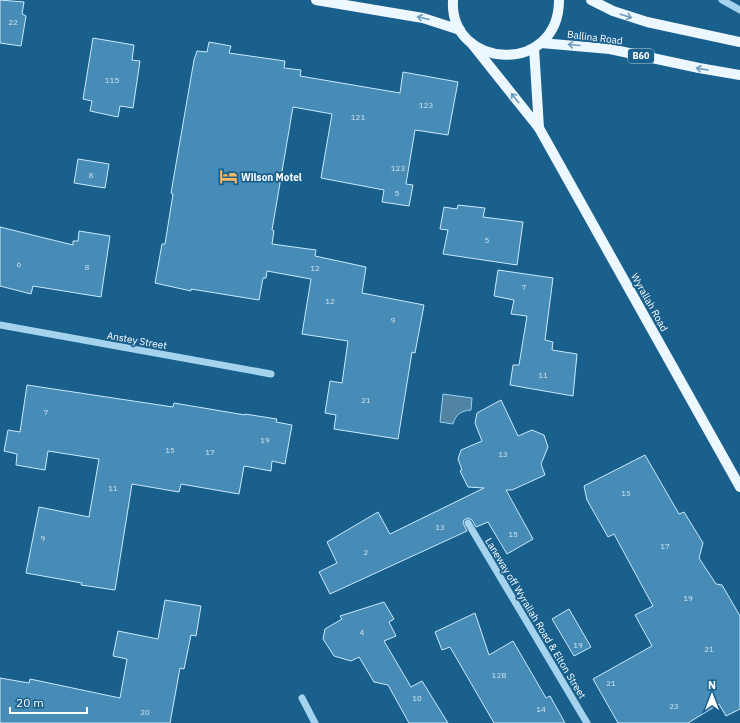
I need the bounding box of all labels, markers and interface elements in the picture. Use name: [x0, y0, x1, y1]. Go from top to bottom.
one-way arrow: [620, 13, 633, 20]
one-way arrow: [416, 14, 429, 22]
house number: 22: [8, 17, 18, 27]
street label: Ballina Road: [566, 28, 624, 47]
one-way arrow: [568, 42, 581, 49]
road number: B60: [628, 49, 654, 63]
one-way arrow: [695, 64, 708, 72]
house number: 115: [105, 75, 119, 85]
one-way arrow: [510, 92, 519, 103]
house number: 123: [419, 100, 433, 110]
house number: 121: [351, 112, 365, 122]
house number: 123: [391, 163, 405, 173]
hotel icon: Wilson Motel: [218, 167, 238, 187]
house number: 8: [89, 170, 94, 180]
place label: Wilson Motel: [241, 171, 302, 184]
house number: 5: [395, 188, 400, 198]
house number: 5: [485, 235, 490, 245]
house number: 6: [17, 259, 22, 269]
house number: 8: [85, 262, 90, 272]
house number: 12: [310, 263, 320, 273]
street label: Wyrallah Road: [628, 271, 671, 334]
house number: 7: [522, 282, 527, 292]
house number: 12: [325, 296, 335, 306]
house number: 9: [391, 315, 396, 325]
street label: Anstey Street: [106, 329, 168, 352]
house number: 11: [538, 370, 548, 380]
house number: 21: [361, 395, 371, 405]
house number: 7: [44, 407, 49, 417]
house number: 19: [260, 435, 270, 445]
house number: 15: [165, 445, 175, 455]
house number: 17: [205, 447, 215, 457]
house number: 13: [498, 449, 508, 459]
house number: 11: [108, 483, 118, 493]
house number: 15: [621, 488, 631, 498]
house number: 13: [435, 522, 445, 532]
house number: 15: [508, 529, 518, 539]
house number: 9: [41, 533, 46, 543]
street label: Laneway off Wyrallah Road & Elton Street: [482, 535, 589, 701]
house number: 17: [660, 541, 670, 551]
house number: 2: [364, 547, 369, 557]
house number: 19: [683, 593, 693, 603]
house number: 4: [360, 627, 365, 637]
house number: 19: [573, 640, 583, 650]
house number: 21: [704, 644, 714, 654]
house number: 12B: [492, 670, 506, 680]
north arrow: [692, 675, 732, 715]
house number: 21: [606, 678, 616, 688]
text: N: [708, 678, 716, 692]
scale bar: [10, 689, 87, 715]
house number: 10: [412, 693, 422, 703]
text: 20 m: [16, 695, 44, 710]
house number: 23: [669, 701, 679, 711]
house number: 14: [536, 704, 546, 714]
house number: 20: [140, 707, 150, 717]

